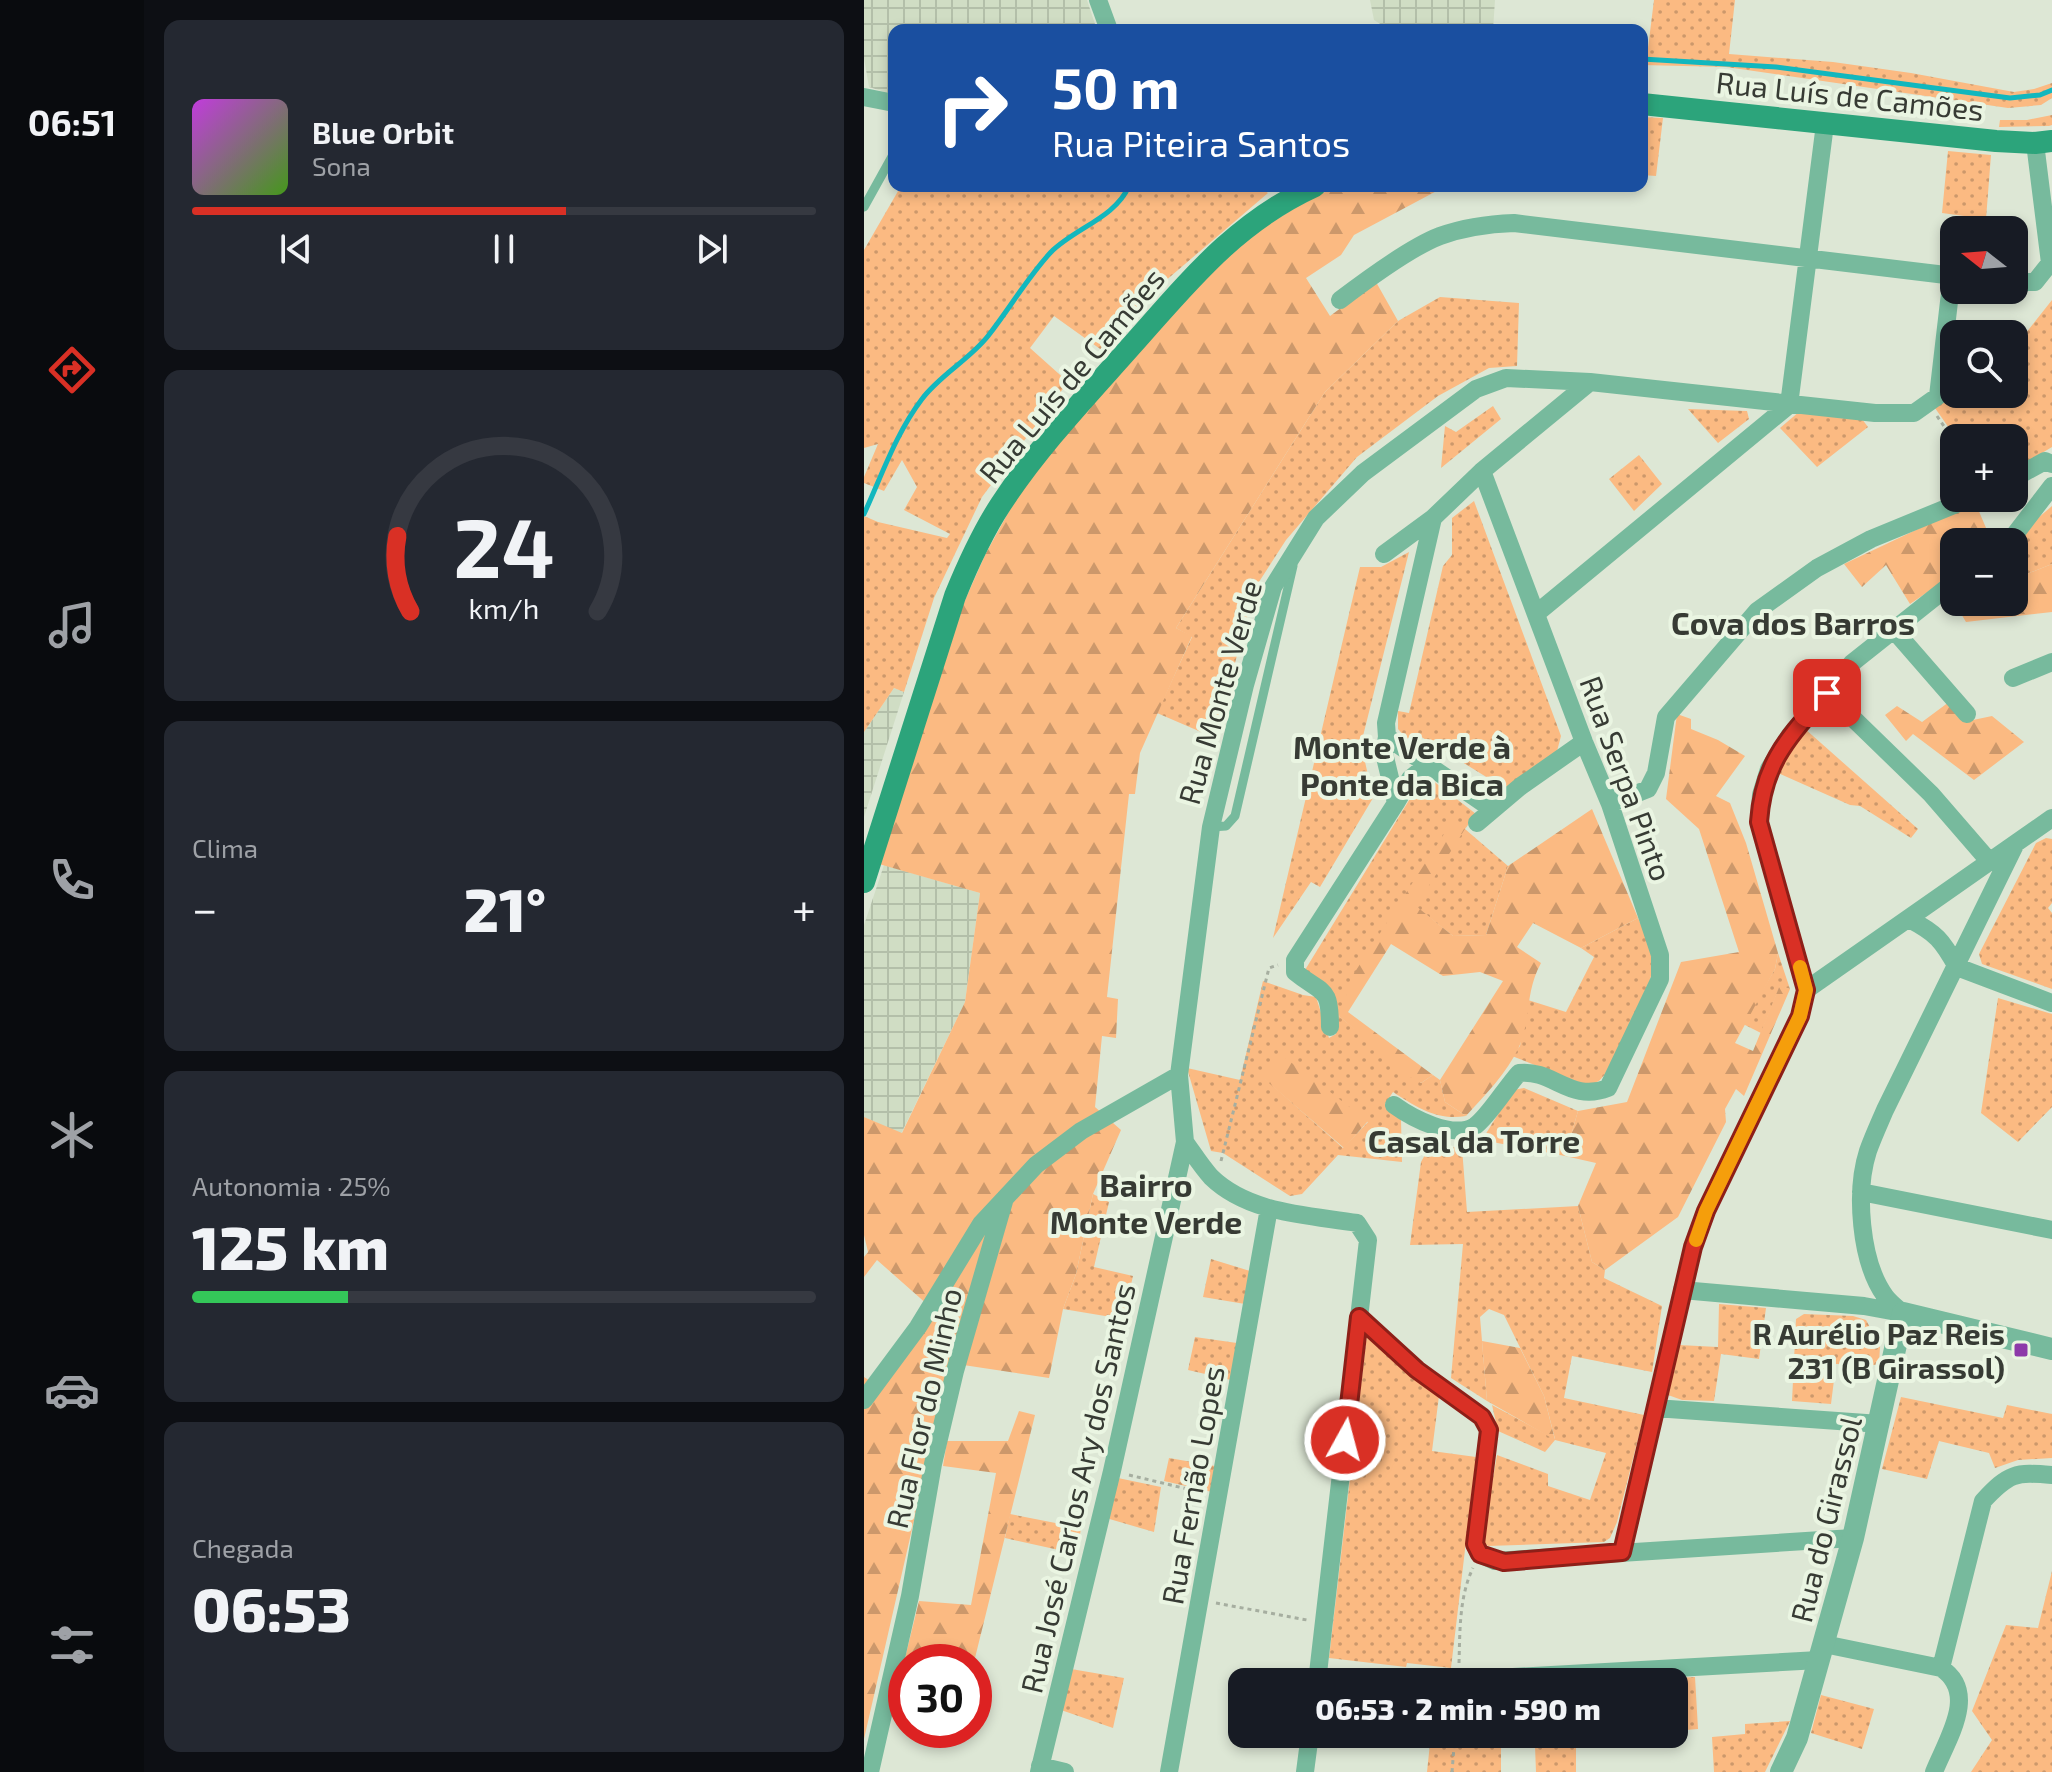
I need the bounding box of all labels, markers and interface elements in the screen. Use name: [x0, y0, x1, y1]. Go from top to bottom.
text: 50 m: [1052, 53, 1180, 120]
icon: right: [920, 56, 1024, 160]
street label: Rua Luís de Camões: [1714, 63, 1986, 127]
text: 06:51: [28, 100, 116, 143]
text: Blue Orbit: [312, 114, 454, 150]
text: Rua Piteira Santos: [1052, 121, 1350, 164]
text: Sona: [312, 150, 371, 181]
north arrow: [1940, 216, 2028, 304]
map controls: [1940, 216, 2028, 616]
icon: previous: [274, 227, 318, 271]
icon: pause: [482, 227, 526, 271]
icon: next: [690, 227, 734, 271]
street label: Rua Luís de Camões: [971, 260, 1171, 490]
button: search: [1940, 320, 2028, 408]
icon: directions: [44, 342, 100, 398]
button: +: [1940, 424, 2028, 512]
text: 24: [453, 494, 555, 594]
button: −: [1940, 528, 2028, 616]
street label: Rua Monte Verde: [1170, 576, 1268, 808]
text: km/h: [469, 590, 539, 625]
icon: music: [44, 597, 100, 653]
district label: Cova dos Barros: [1671, 603, 1915, 641]
pin: [1793, 659, 1861, 727]
street label: Rua Serpa Pinto: [1573, 671, 1681, 885]
icon: arrive: [1805, 671, 1849, 715]
district label: Monte Verde à Ponte da Bica: [1293, 727, 1511, 802]
text: Clima: [192, 832, 258, 863]
icon: phone: [44, 852, 100, 908]
text: 21°: [463, 872, 546, 944]
text: −: [192, 881, 218, 934]
text: +: [792, 881, 816, 934]
icon: climate: [44, 1107, 100, 1163]
district label: Casal da Torre: [1368, 1121, 1580, 1159]
district label: Bairro Monte Verde: [1050, 1165, 1242, 1240]
text: Autonomia · 25%: [192, 1170, 391, 1201]
text: 125 km: [192, 1210, 389, 1282]
street label: Rua José Carlos Ary dos Santos: [1012, 1280, 1142, 1696]
street label: Rua Flor do Minho: [878, 1284, 968, 1532]
place label: R Aurélio Paz Reis 231 (B Girassol): [1753, 1315, 2005, 1385]
marker: R Aurélio Paz Reis 231 (B Girassol): [2012, 1341, 2030, 1359]
icon: car: [44, 1362, 100, 1418]
street label: Rua Fernão Lopes: [1153, 1363, 1231, 1607]
position arrow: [1303, 1398, 1387, 1482]
street label: Rua do Girassol: [1782, 1412, 1868, 1626]
text: Chegada: [192, 1532, 294, 1563]
text: 06:53: [192, 1572, 351, 1644]
icon: filters: [44, 1617, 100, 1673]
speed limit sign: 30: [888, 1644, 992, 1748]
text: 06:53 · 2 min · 590 m: [1315, 1690, 1601, 1726]

